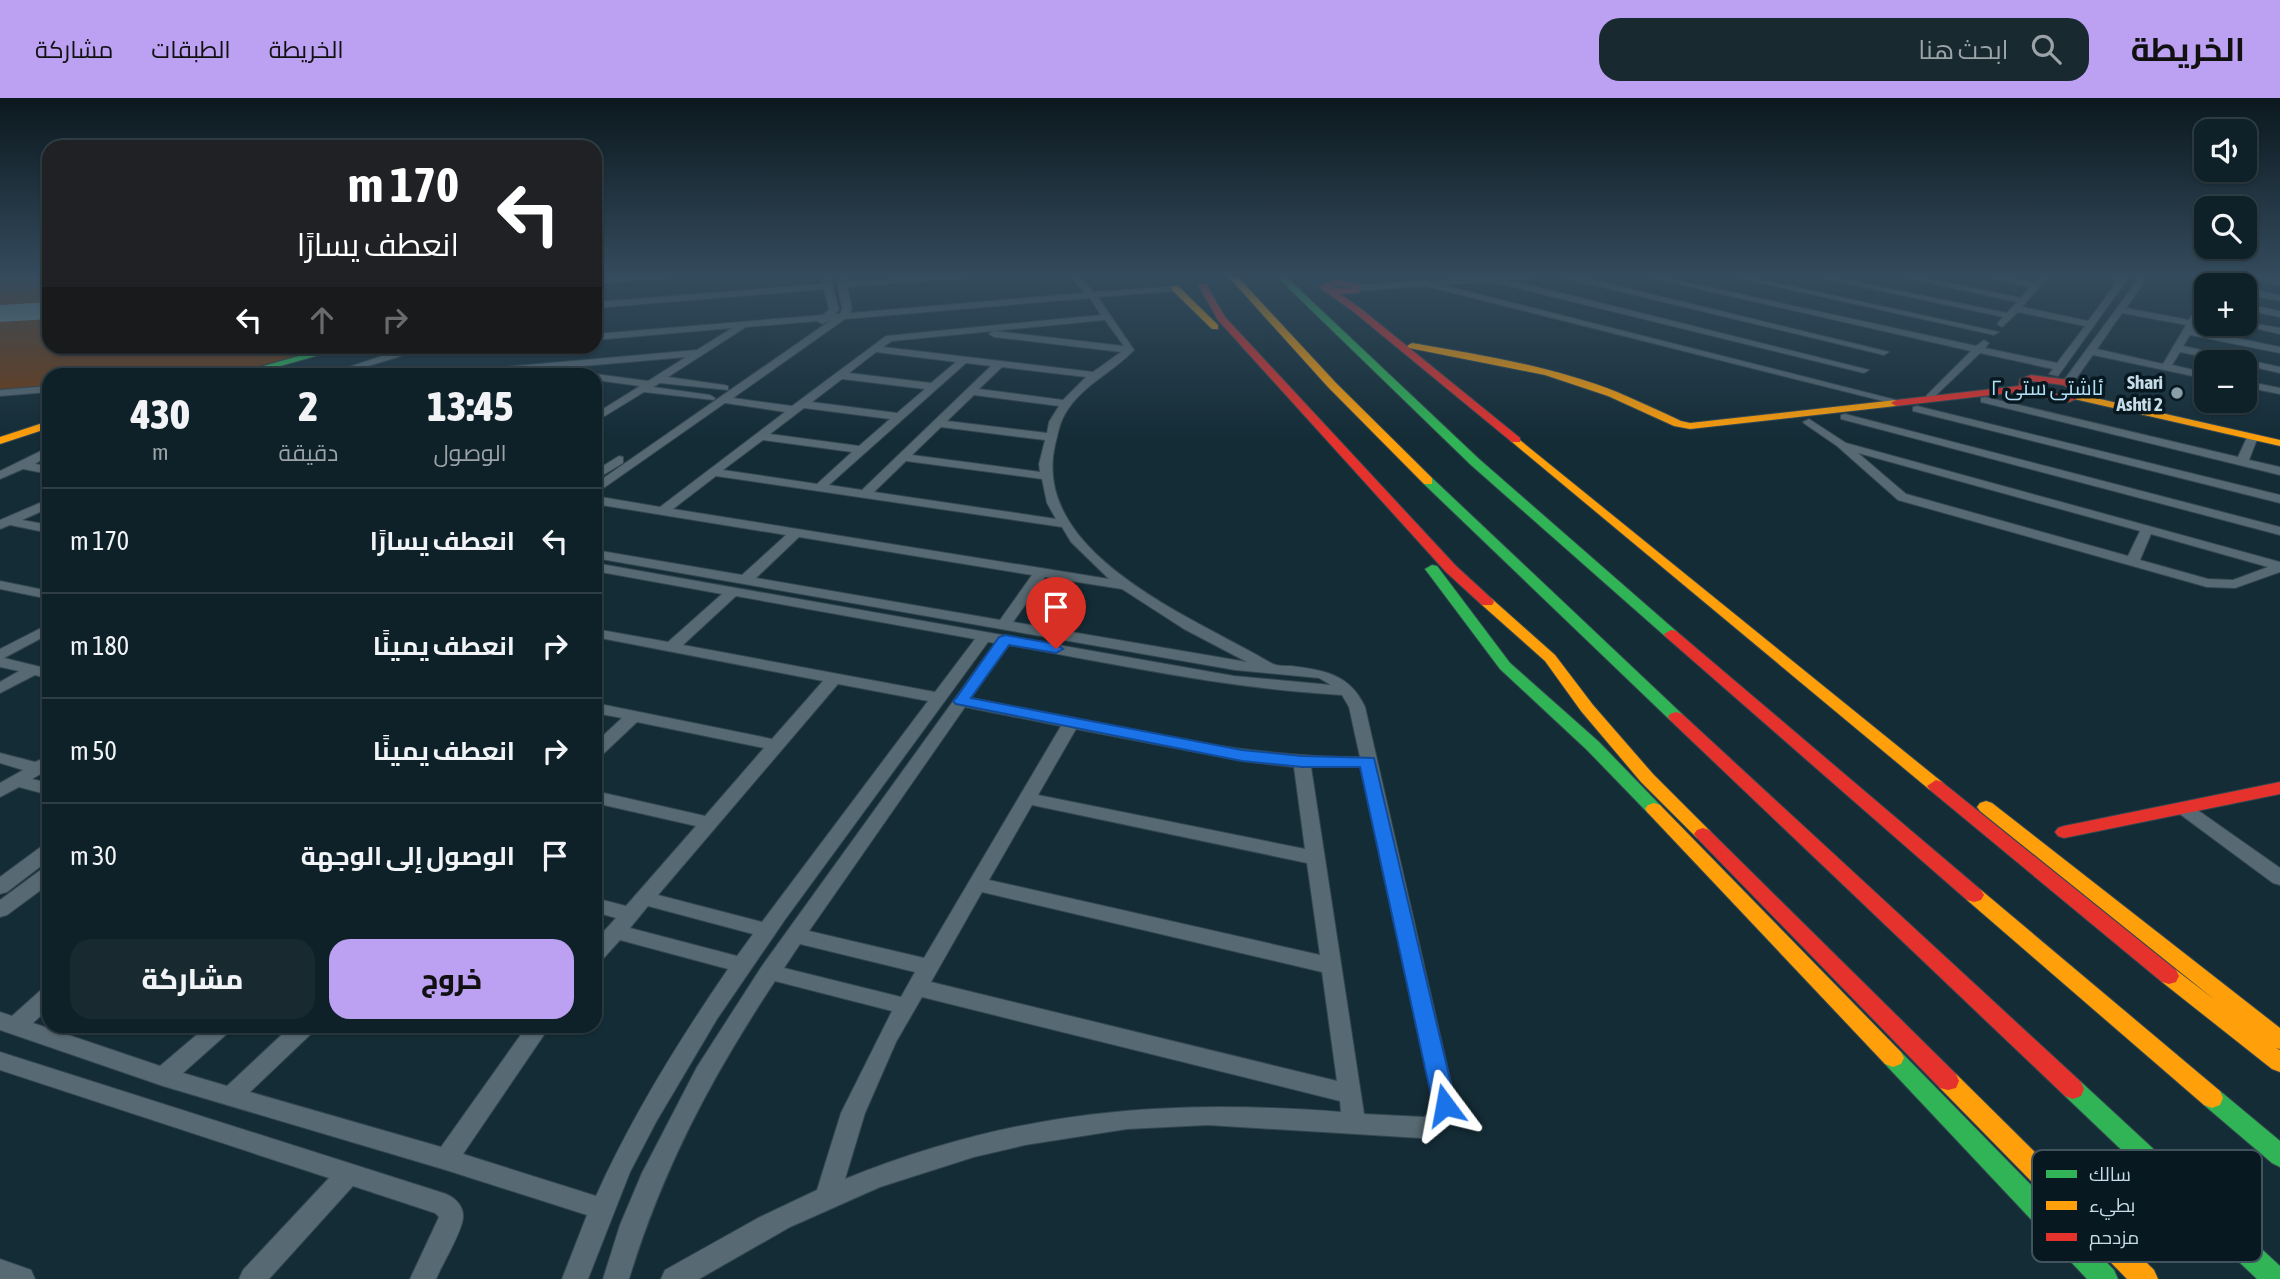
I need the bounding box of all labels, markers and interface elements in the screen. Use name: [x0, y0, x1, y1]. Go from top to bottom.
search box: [1599, 18, 2089, 81]
icon: search: [2027, 30, 2065, 68]
text: الخريطة: [2131, 30, 2245, 68]
text: ابحث هنا: [1918, 35, 2009, 65]
text: مشاركة: [35, 36, 113, 63]
text: الطبقات: [151, 36, 231, 63]
text: الخريطة: [269, 36, 344, 63]
map controls: [2194, 119, 2257, 413]
button: sound: [2194, 119, 2257, 182]
text: 170 m: [348, 156, 459, 212]
icon: left: [483, 168, 574, 259]
button: search: [2194, 196, 2257, 259]
text: انعطف يسارًا: [297, 226, 459, 263]
button: +: [2194, 273, 2257, 336]
icon: left: [230, 301, 268, 339]
icon: ahead: [303, 301, 341, 339]
icon: right: [376, 301, 414, 339]
button: −: [2194, 350, 2257, 413]
place label: Shari Ashti 2: [2115, 371, 2163, 415]
district label: ئاشتی ستی ٢: [1991, 375, 2104, 401]
text: 2: [299, 382, 318, 430]
text: 13:45: [427, 382, 513, 430]
marker: Shari Ashti 2: [2169, 385, 2185, 401]
text: 430: [131, 390, 190, 438]
text: m: [152, 439, 169, 465]
text: دقيقة: [278, 440, 338, 466]
text: الوصول: [434, 440, 507, 466]
icon: left: [536, 522, 574, 560]
text: 170 m: [70, 526, 129, 556]
text: انعطف يسارًا: [370, 526, 515, 556]
pin: [1026, 577, 1086, 649]
icon: arrive: [1037, 588, 1075, 626]
icon: right: [536, 627, 574, 665]
text: 180 m: [70, 631, 129, 661]
text: انعطف يمينًا: [373, 631, 515, 661]
icon: right: [536, 732, 574, 770]
text: 50 m: [70, 736, 117, 766]
text: انعطف يمينًا: [373, 736, 515, 766]
icon: arrive: [536, 837, 574, 875]
text: 30 m: [70, 841, 117, 871]
text: الوصول إلى الوجهة: [301, 841, 515, 871]
button: مشاركة: [70, 939, 315, 1019]
button: خروج: [329, 939, 574, 1019]
position arrow: [1408, 1068, 1482, 1142]
legend: [2032, 1150, 2262, 1262]
text: سالك: [2089, 1163, 2131, 1185]
text: بطيء: [2089, 1194, 2135, 1220]
text: مزدحم: [2089, 1226, 2139, 1251]

